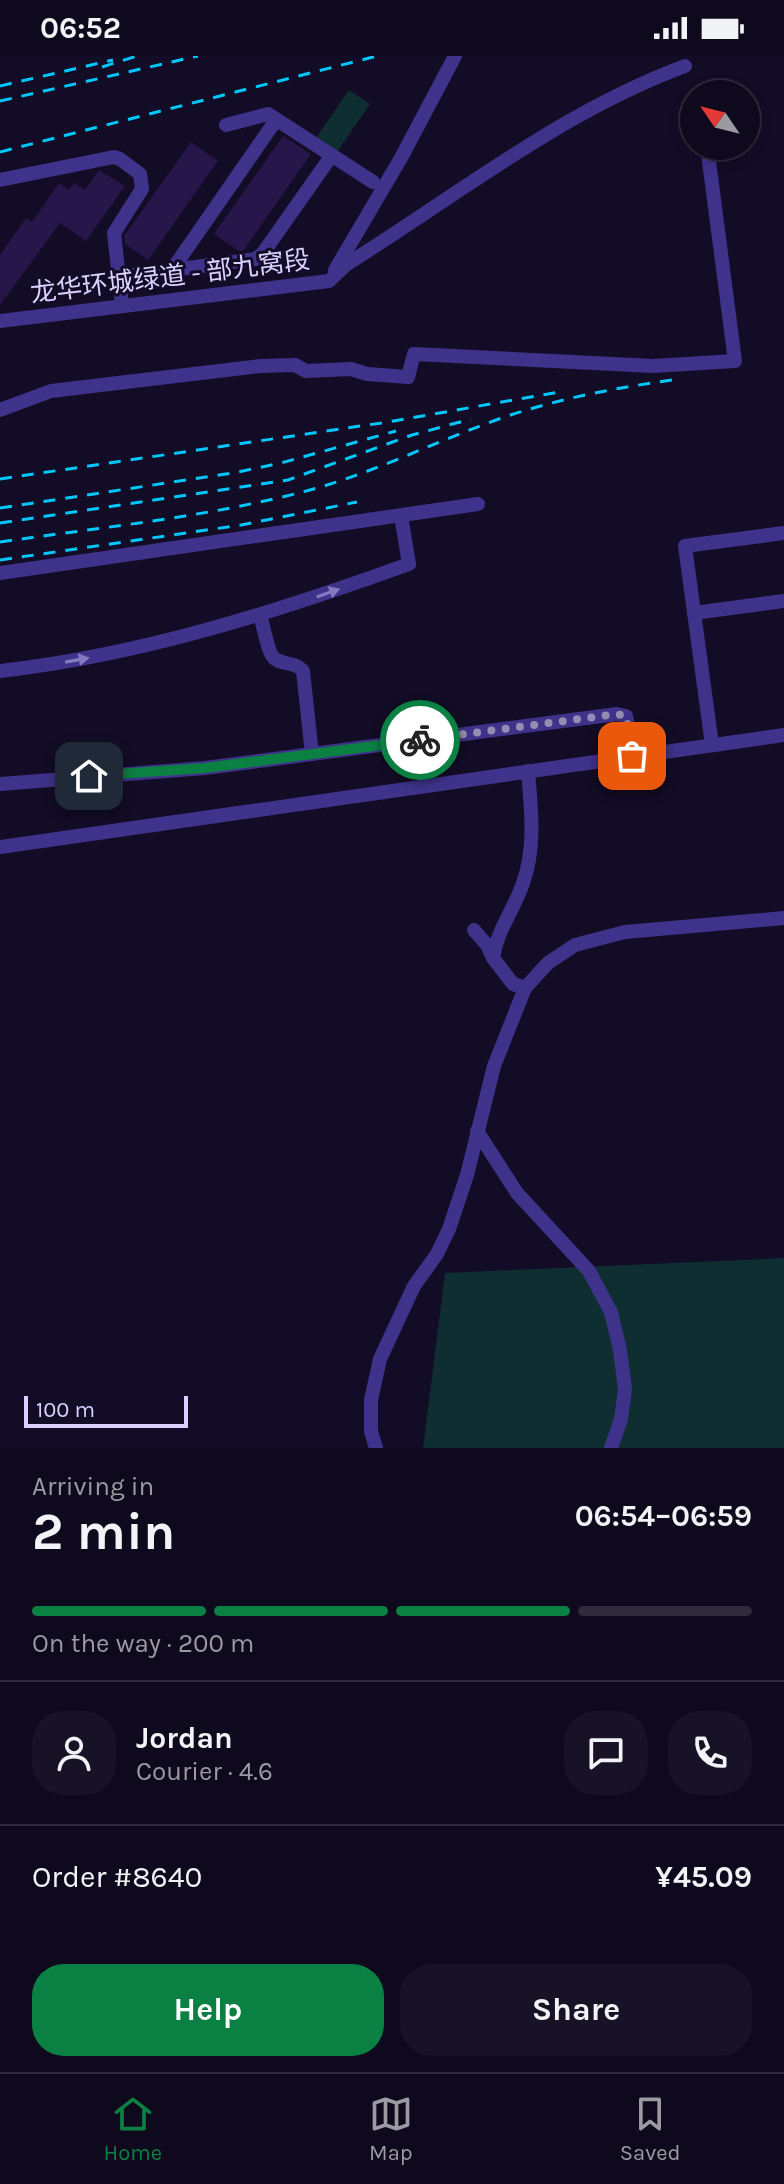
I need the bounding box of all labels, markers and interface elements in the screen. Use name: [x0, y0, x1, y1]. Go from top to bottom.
text: 06:52: [40, 10, 121, 46]
north arrow: [680, 80, 760, 160]
map controls: [680, 80, 760, 160]
street label: 龙华环城绿道 - 部九窝段: [29, 244, 312, 309]
one-way arrow: [316, 586, 340, 598]
one-way arrow: [65, 654, 90, 666]
courier: [380, 700, 460, 780]
icon: bike: [398, 718, 442, 762]
pin: [598, 722, 666, 790]
icon: bag: [610, 734, 654, 778]
pin: [55, 742, 123, 810]
icon: home: [67, 754, 111, 798]
scale bar: [24, 1392, 188, 1428]
text: 100 m: [36, 1397, 95, 1423]
text: Arriving in: [32, 1471, 154, 1502]
text: 06:54–06:59: [575, 1498, 752, 1534]
text: 2 min: [32, 1501, 175, 1562]
text: On the way · 200 m: [32, 1628, 254, 1659]
button: person: [32, 1711, 116, 1795]
button: chat: [564, 1711, 648, 1795]
button: phone: [668, 1711, 752, 1795]
text: Jordan: [136, 1720, 233, 1756]
text: Courier · 4.6: [136, 1756, 273, 1787]
text: Order #8640: [32, 1859, 202, 1895]
text: ¥45.09: [655, 1859, 752, 1895]
button: Help: [32, 1964, 384, 2056]
button: Share: [400, 1964, 752, 2056]
tab: Home: [103, 2092, 162, 2166]
tab: Map: [369, 2092, 413, 2166]
tab: Saved: [620, 2092, 681, 2166]

